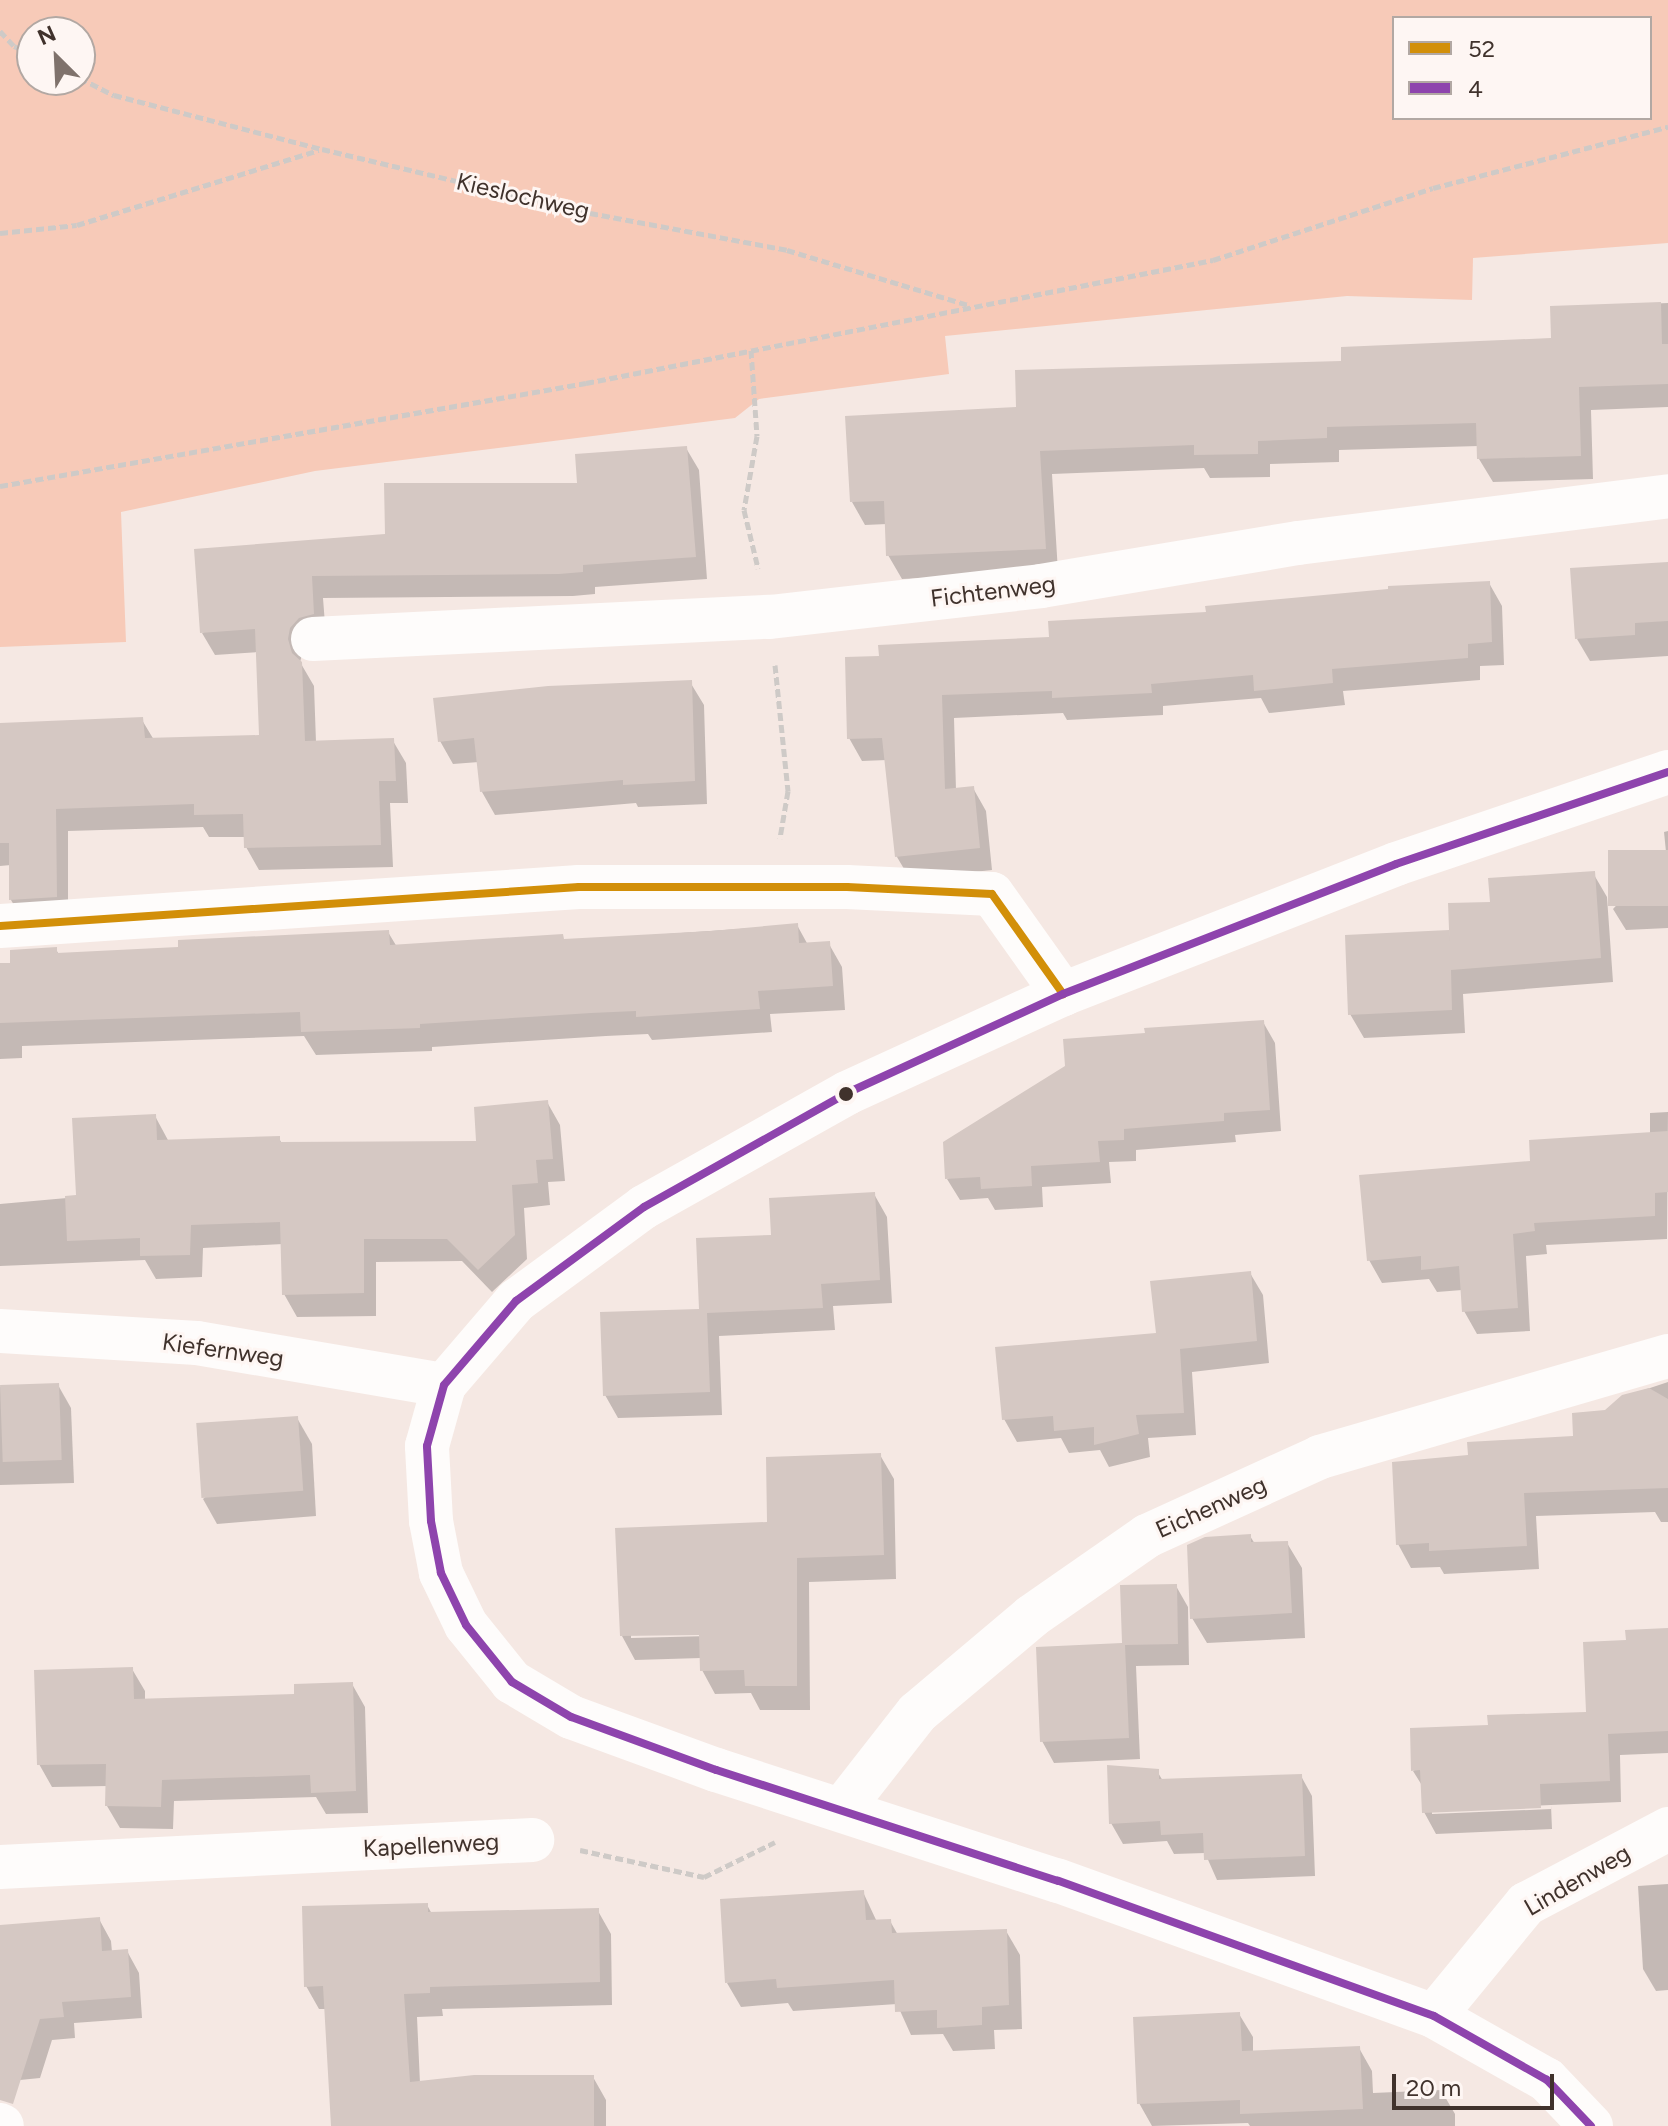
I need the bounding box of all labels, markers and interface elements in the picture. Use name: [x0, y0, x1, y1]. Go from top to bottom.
north arrow: [16, 16, 96, 96]
legend: [1392, 16, 1652, 120]
text: N: [34, 20, 60, 51]
text: 52: [1468, 34, 1495, 63]
text: 4: [1468, 74, 1483, 103]
street label: Kieslochweg: [454, 167, 592, 225]
street label: Fichtenweg: [929, 569, 1057, 613]
unlabelled marker: [838, 1086, 854, 1102]
street label: Kiefernweg: [160, 1327, 286, 1373]
street label: Eichenweg: [1151, 1470, 1271, 1544]
street label: Kapellenweg: [362, 1827, 500, 1863]
street label: Lindenweg: [1519, 1838, 1635, 1922]
scale bar: [1396, 2058, 1558, 2108]
text: 20 m: [1406, 2073, 1461, 2102]

